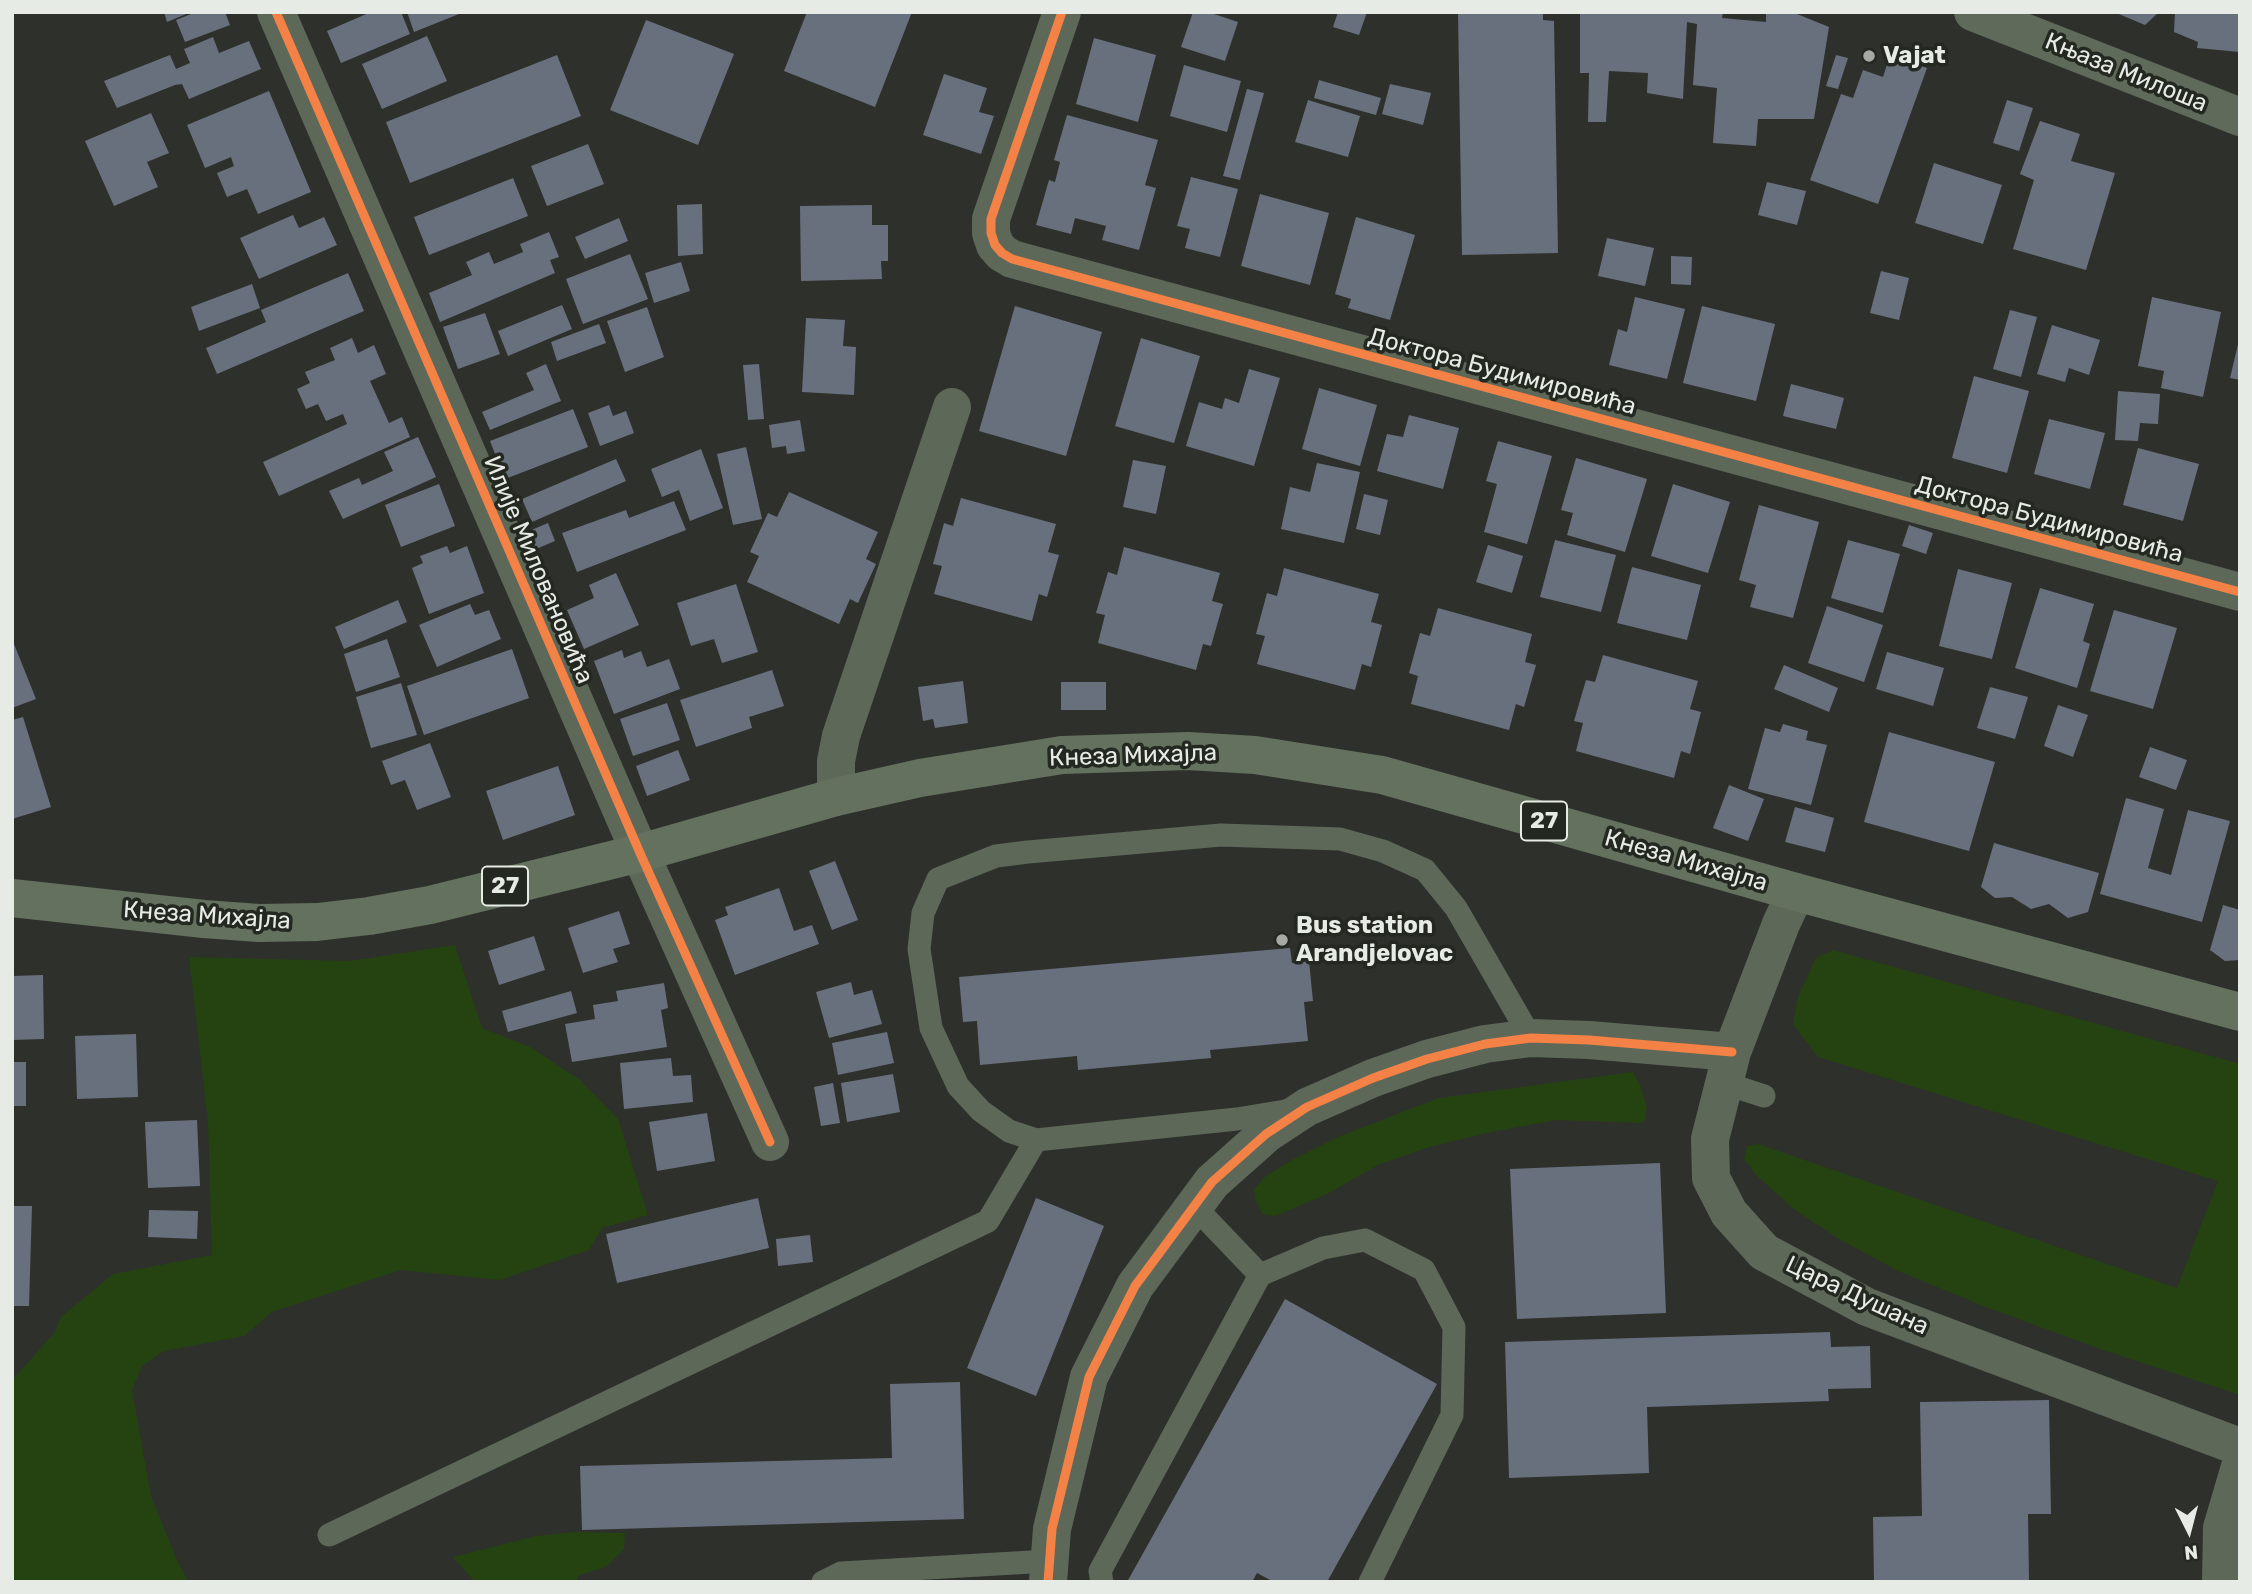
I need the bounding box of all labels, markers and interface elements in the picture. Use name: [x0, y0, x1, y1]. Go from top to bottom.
street label: Књаза Милоша: [2041, 27, 2211, 119]
place label: Vajat: [1883, 42, 1946, 70]
marker: Vajat: [1861, 48, 1877, 64]
street label: Доктора Будимировића: [1365, 322, 1639, 422]
street label: Илије Миловановића: [477, 452, 599, 688]
street label: Доктора Будимировића: [1912, 470, 2186, 570]
street label: Кнеза Михајла: [1049, 739, 1217, 773]
road number: 27: [1521, 802, 1567, 841]
street label: Кнеза Михајла: [1601, 824, 1771, 898]
road number: 27: [482, 866, 528, 906]
street label: Кнеза Михајла: [122, 896, 292, 936]
place label: Bus station Arandjelovac: [1296, 912, 1453, 968]
marker: Bus station Arandjelovac: [1274, 932, 1290, 948]
street label: Цара Душана: [1781, 1250, 1933, 1342]
north arrow: [2154, 1496, 2224, 1566]
text: N: [2183, 1540, 2199, 1565]

